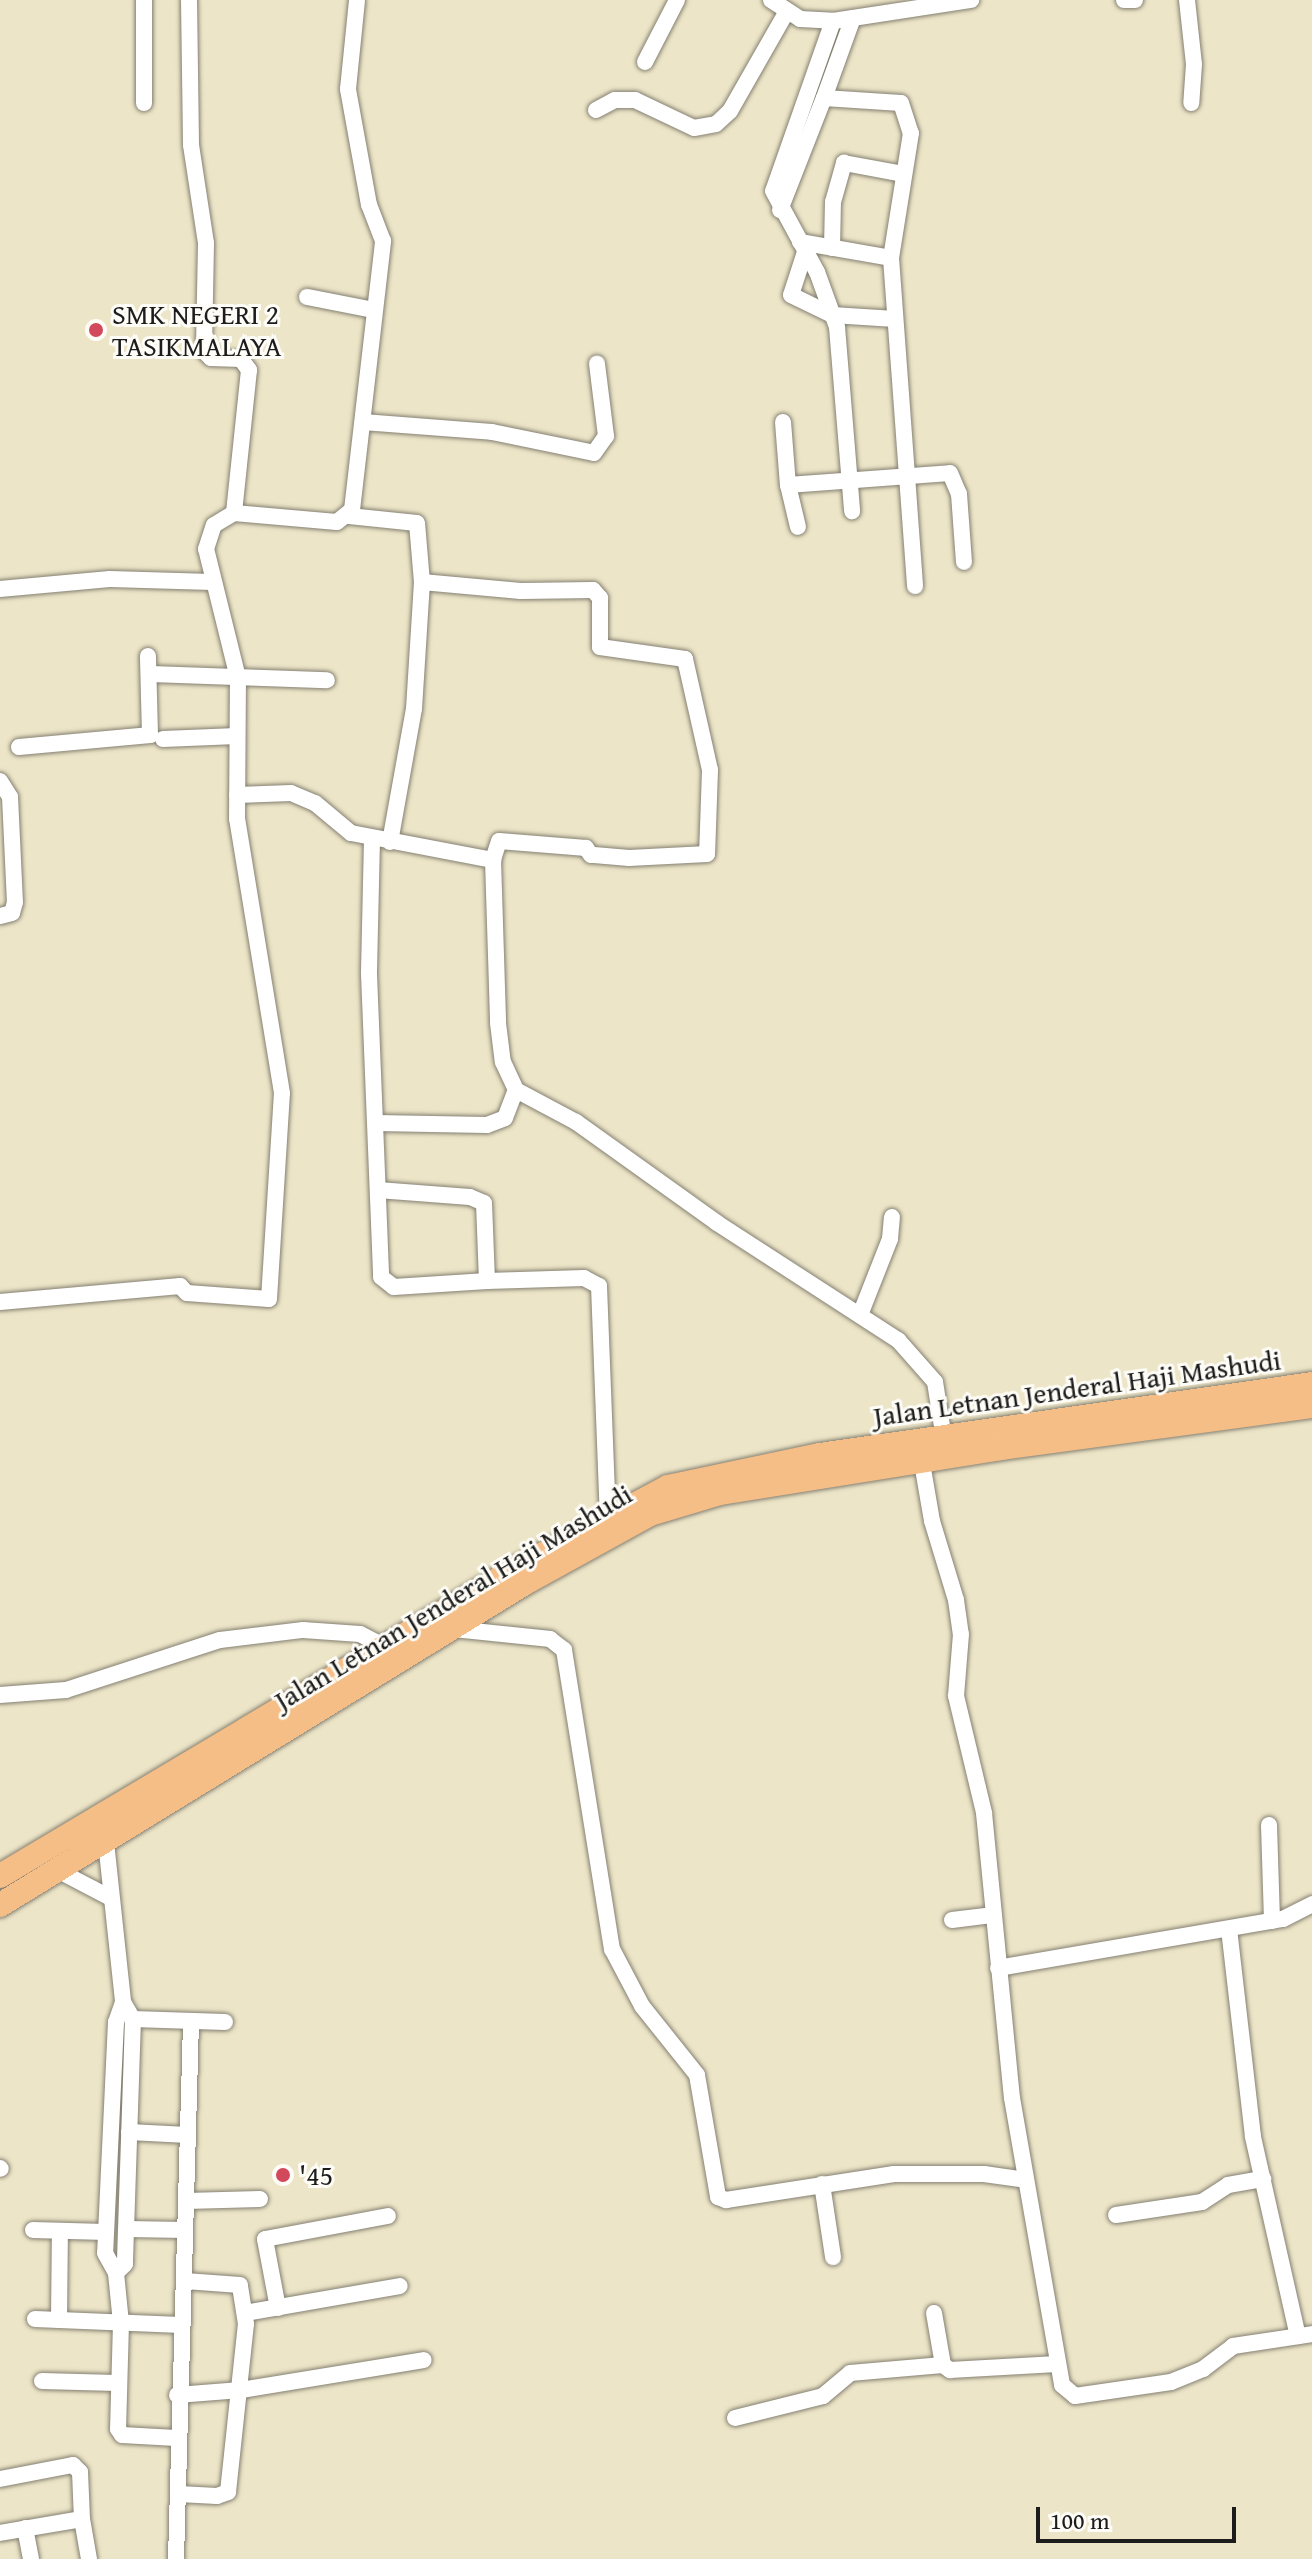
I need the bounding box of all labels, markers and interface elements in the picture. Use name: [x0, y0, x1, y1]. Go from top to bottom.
place label: SMK NEGERI 2 TASIKMALAYA: [112, 297, 282, 363]
marker: SMK NEGERI 2 TASIKMALAYA: [87, 321, 105, 339]
street label: Jalan Letnan Jenderal Haji Mashudi: [871, 1343, 1283, 1433]
street label: Jalan Letnan Jenderal Haji Mashudi: [268, 1477, 638, 1717]
place label: '45: [299, 2158, 333, 2192]
marker: '45: [274, 2166, 292, 2184]
scale bar: [1040, 2491, 1240, 2541]
text: 100 m: [1050, 2503, 1110, 2538]

